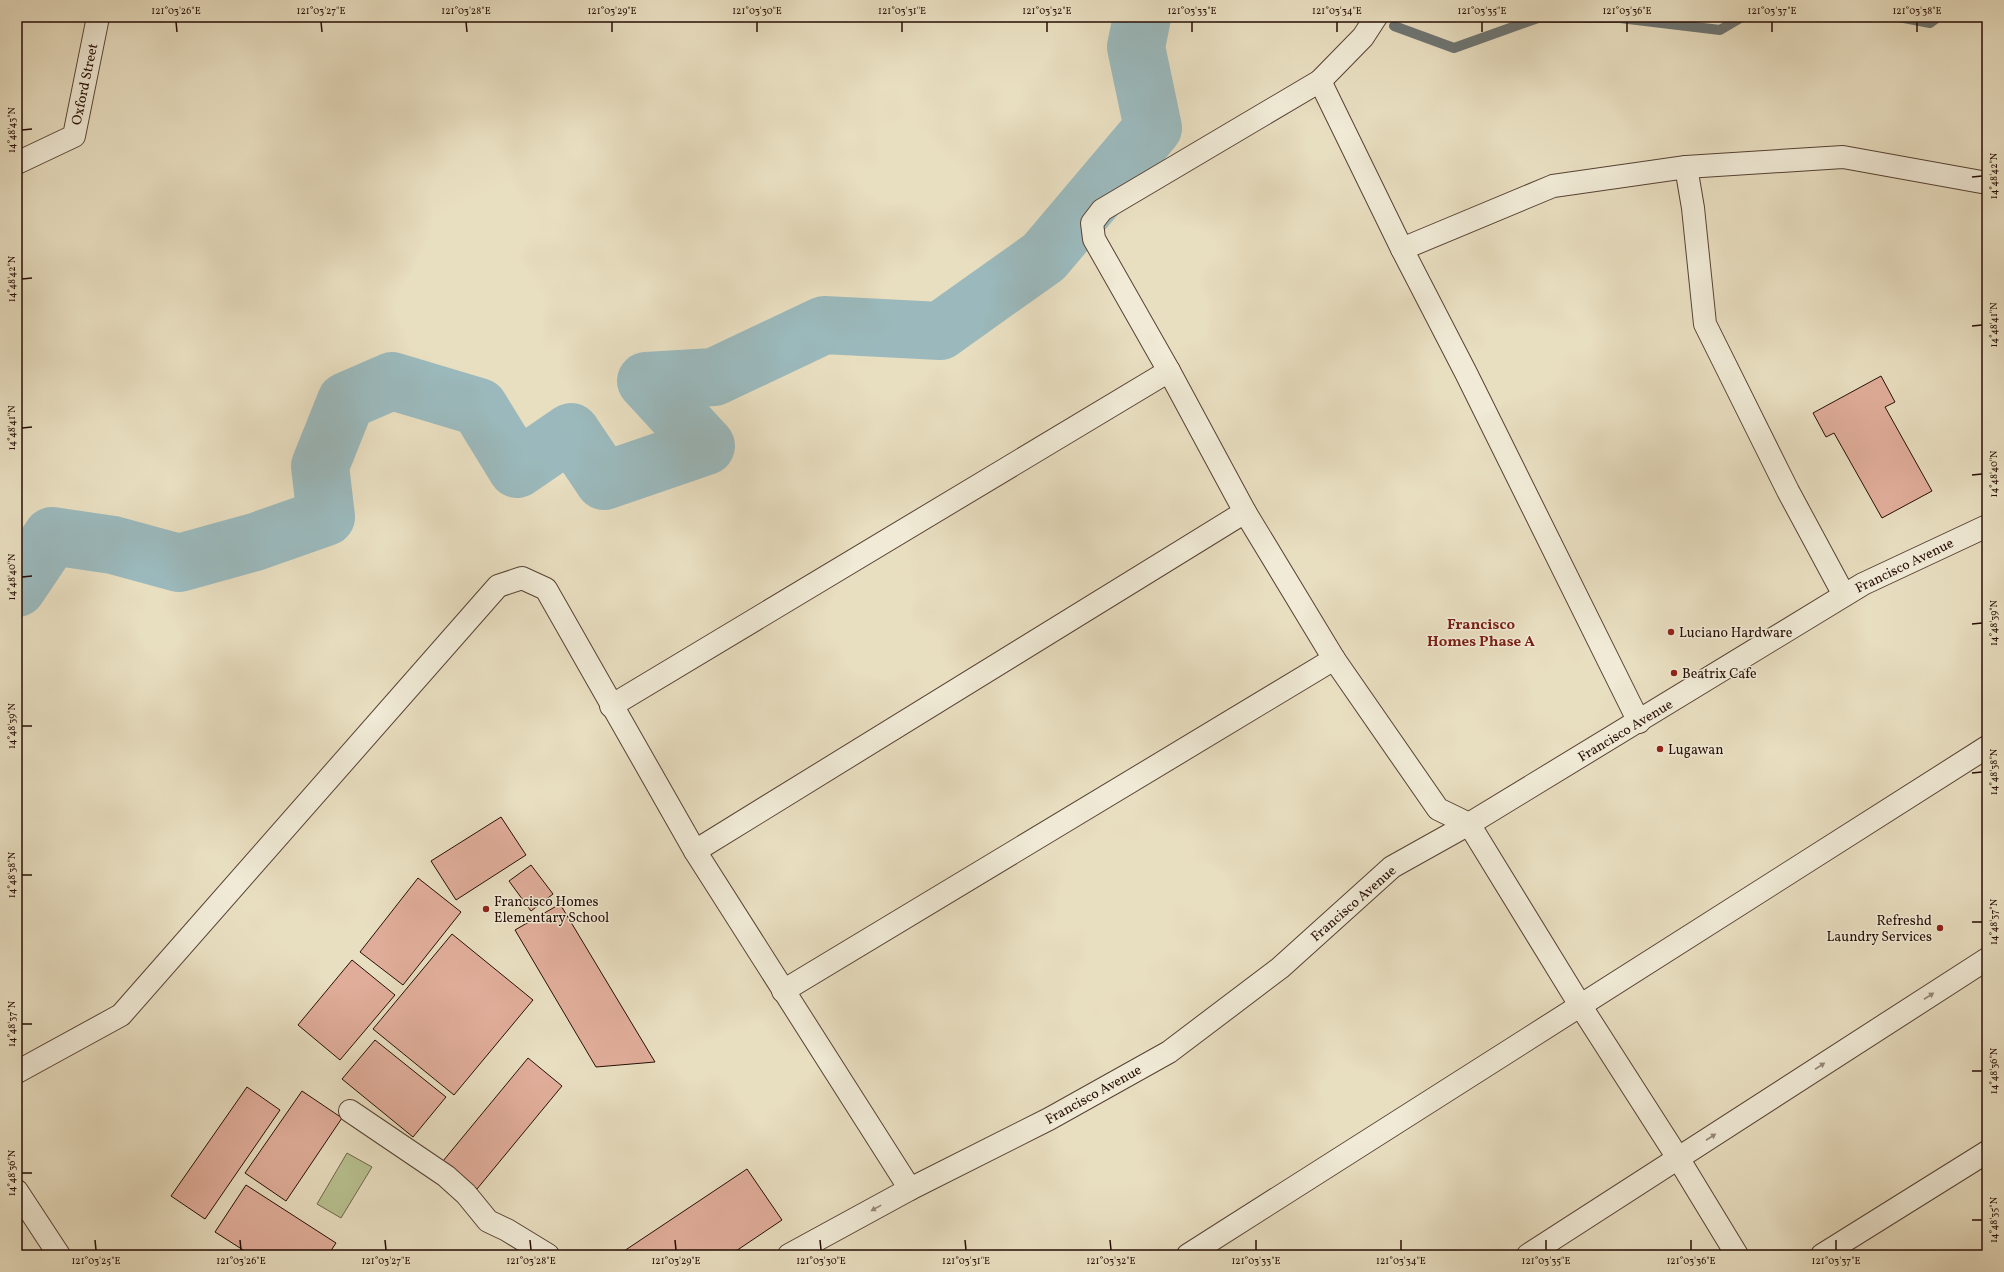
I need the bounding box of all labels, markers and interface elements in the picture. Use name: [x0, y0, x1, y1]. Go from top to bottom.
text: 121°03'26"E: [151, 4, 201, 18]
text: 121°03'27"E: [297, 4, 345, 18]
text: 121°03'28"E: [441, 4, 491, 18]
text: 121°03'29"E: [587, 4, 637, 18]
text: 121°03'30"E: [732, 4, 782, 18]
text: 121°03'31"E: [878, 4, 926, 18]
text: 121°03'32"E: [1022, 4, 1072, 18]
text: 121°03'33"E: [1167, 4, 1217, 18]
text: 121°03'34"E: [1312, 4, 1362, 18]
text: 121°03'35"E: [1458, 4, 1506, 18]
text: 121°03'36"E: [1602, 4, 1652, 18]
text: 121°03'37"E: [1748, 4, 1796, 18]
text: 121°03'38"E: [1892, 4, 1942, 18]
street label: Oxford Street: [68, 42, 103, 127]
text: 14°48'43"N: [5, 106, 19, 153]
text: 14°48'42"N: [1987, 152, 2001, 199]
text: 14°48'42"N: [5, 255, 19, 302]
text: 14°48'41"N: [1987, 302, 2001, 348]
text: 14°48'41"N: [5, 405, 19, 451]
text: 14°48'40"N: [1987, 450, 2001, 497]
street label: Francisco Avenue: [1852, 534, 1957, 598]
text: 14°48'40"N: [5, 553, 19, 600]
text: 14°48'39"N: [1987, 599, 2001, 646]
district label: Francisco Homes Phase A: [1427, 615, 1535, 653]
place label: Luciano Hardware: [1679, 624, 1793, 643]
marker: Luciano Hardware: [1666, 627, 1676, 637]
place label: Beatrix Cafe: [1682, 665, 1757, 684]
marker: Beatrix Cafe: [1669, 668, 1679, 678]
street label: Francisco Avenue: [1575, 695, 1677, 767]
text: 14°48'39"N: [5, 702, 19, 749]
place label: Lugawan: [1668, 741, 1724, 760]
marker: Lugawan: [1655, 744, 1665, 754]
text: 14°48'38"N: [1987, 748, 2001, 795]
text: 14°48'38"N: [5, 851, 19, 898]
street label: Francisco Avenue: [1307, 861, 1401, 947]
place label: Francisco Homes Elementary School: [494, 893, 609, 928]
text: 14°48'37"N: [1987, 898, 2001, 945]
marker: Francisco Homes Elementary School: [481, 904, 491, 914]
place label: Refreshd Laundry Services: [1826, 912, 1932, 947]
marker: Refreshd Laundry Services: [1935, 923, 1945, 933]
one-way arrow: [1924, 992, 1934, 1000]
text: 14°48'37"N: [5, 1000, 19, 1047]
text: 14°48'36"N: [1987, 1047, 2001, 1094]
street label: Francisco Avenue: [1042, 1061, 1146, 1130]
one-way arrow: [1814, 1063, 1826, 1070]
one-way arrow: [1706, 1133, 1716, 1141]
text: 14°48'36"N: [5, 1149, 19, 1196]
text: 14°48'35"N: [1987, 1196, 2001, 1243]
one-way arrow: [870, 1204, 882, 1211]
text: 121°03'25"E: [71, 1254, 121, 1268]
text: 121°03'26"E: [216, 1254, 266, 1268]
text: 121°03'27"E: [362, 1254, 410, 1268]
text: 121°03'28"E: [506, 1254, 556, 1268]
text: 121°03'29"E: [651, 1254, 701, 1268]
text: 121°03'30"E: [796, 1254, 846, 1268]
text: 121°03'31"E: [942, 1254, 990, 1268]
text: 121°03'32"E: [1086, 1254, 1136, 1268]
text: 121°03'33"E: [1231, 1254, 1281, 1268]
text: 121°03'34"E: [1376, 1254, 1426, 1268]
text: 121°03'35"E: [1522, 1254, 1570, 1268]
text: 121°03'36"E: [1666, 1254, 1716, 1268]
text: 121°03'37"E: [1812, 1254, 1860, 1268]

